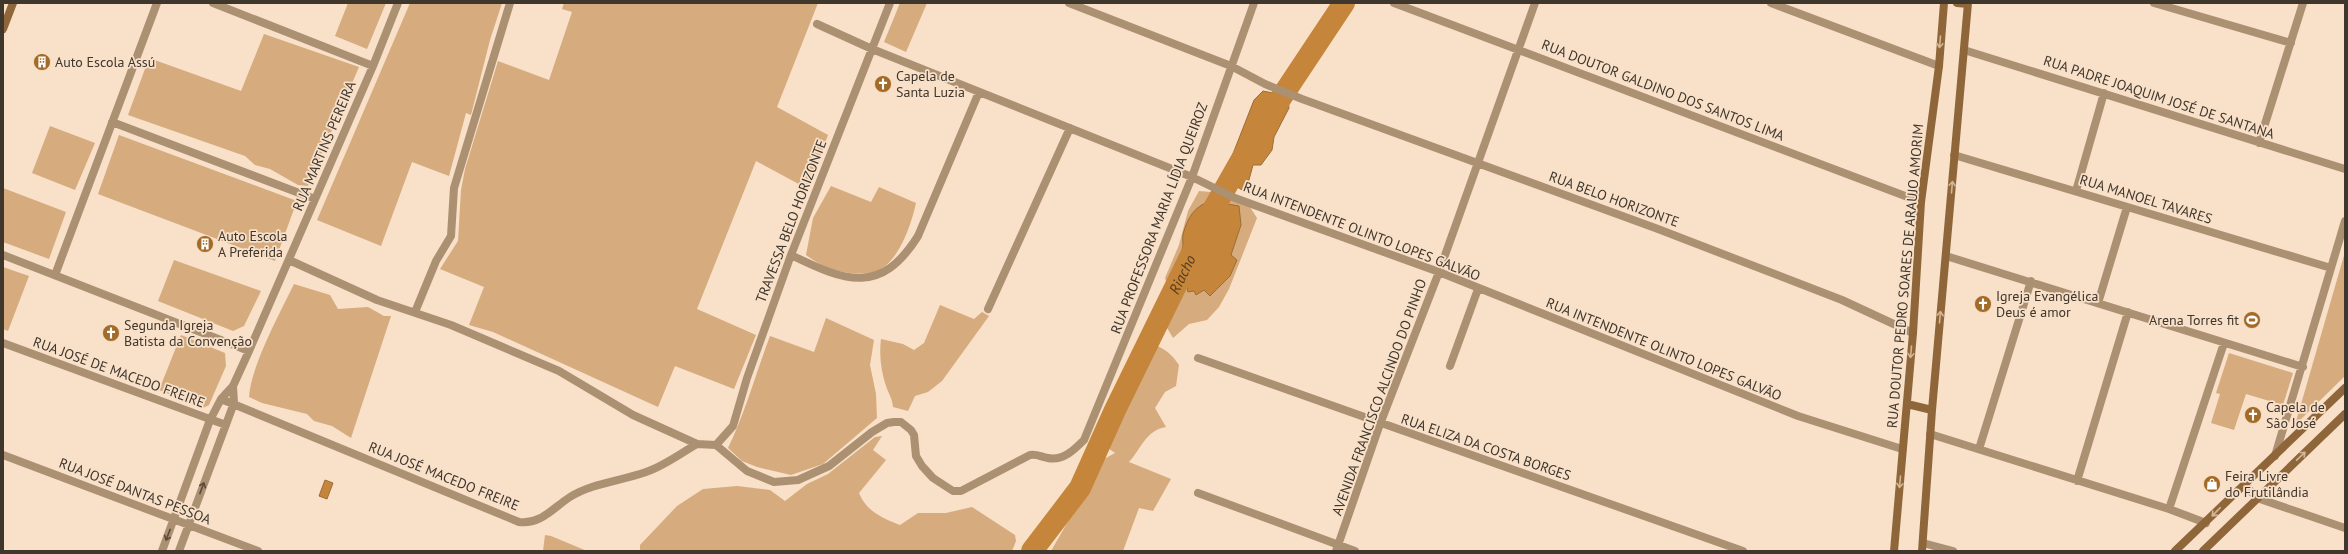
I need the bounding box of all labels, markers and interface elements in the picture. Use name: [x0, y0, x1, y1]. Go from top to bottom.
street label: RUA DOUTOR GALDINO DOS SANTOS LIMA: [1539, 35, 1788, 145]
one-way arrow: [1937, 35, 1944, 48]
street label: RUA PADRE JOAQUIM JOSÉ DE SANTANA: [2041, 51, 2278, 143]
building icon: Auto Escola Assú: [32, 52, 52, 72]
place label: Auto Escola Assú: [55, 53, 155, 71]
place label: Capela de Santa Luzia: [896, 67, 965, 101]
church icon: Capela de Santa Luzia: [873, 74, 893, 94]
street label: RUA MARTINS PEREIRA: [288, 78, 360, 214]
street label: RUA PROFESSORA MARIA LÍDIA QUEIROZ: [1106, 99, 1212, 336]
street label: RUA DOUTOR PEDRO SOARES DE ARAUJO AMORIM: [1883, 123, 1927, 429]
street label: TRAVESSA BELO HORIZONTE: [752, 137, 830, 305]
street label: RUA BELO HORIZONTE: [1547, 167, 1681, 231]
street label: RUA MANOEL TAVARES: [2078, 170, 2214, 228]
street label: RUA INTENDENTE OLINTO LOPES GALVÃO: [1241, 177, 1483, 285]
one-way arrow: [1948, 181, 1955, 194]
place label: Auto Escola A Preferida: [218, 227, 288, 261]
building icon: Auto Escola A Preferida: [195, 234, 215, 254]
water label: Riacho: [1164, 251, 1199, 297]
street label: AVENIDA FRANCISCO ALCINDO DO PINHO: [1328, 276, 1430, 518]
place label: Igreja Evangélica Deus é amor: [1996, 287, 2099, 321]
street label: RUA INTENDENTE OLINTO LOPES GALVÃO: [1544, 293, 1784, 405]
church icon: Igreja Evangélica Deus é amor: [1973, 294, 1993, 314]
sports icon: Arena Torres fit: [2242, 310, 2262, 330]
one-way arrow: [1937, 311, 1944, 324]
place label: Arena Torres fit: [2149, 311, 2239, 329]
place label: Segunda Igreja Batista da Convenção: [124, 316, 252, 350]
church icon: Segunda Igreja Batista da Convenção: [101, 323, 121, 343]
street label: RUA JOSÉ DE MACEDO FREIRE: [31, 333, 207, 411]
one-way arrow: [1908, 345, 1915, 358]
place label: Capela de São José: [2266, 398, 2325, 432]
church icon: Capela de São José: [2243, 405, 2263, 425]
street label: RUA ELIZA DA COSTA BORGES: [1399, 409, 1573, 485]
street label: RUA JOSÉ MACEDO FREIRE: [366, 437, 522, 515]
one-way arrow: [2296, 451, 2306, 461]
street label: RUA JOSÉ DANTAS PESSOA: [56, 454, 214, 529]
place label: Feira Livre do Frutilândia: [2225, 467, 2309, 501]
shop icon: Feira Livre do Frutilândia: [2202, 474, 2222, 494]
one-way arrow: [1896, 475, 1903, 488]
one-way arrow: [199, 483, 207, 495]
one-way arrow: [2211, 507, 2221, 517]
one-way arrow: [163, 529, 171, 541]

